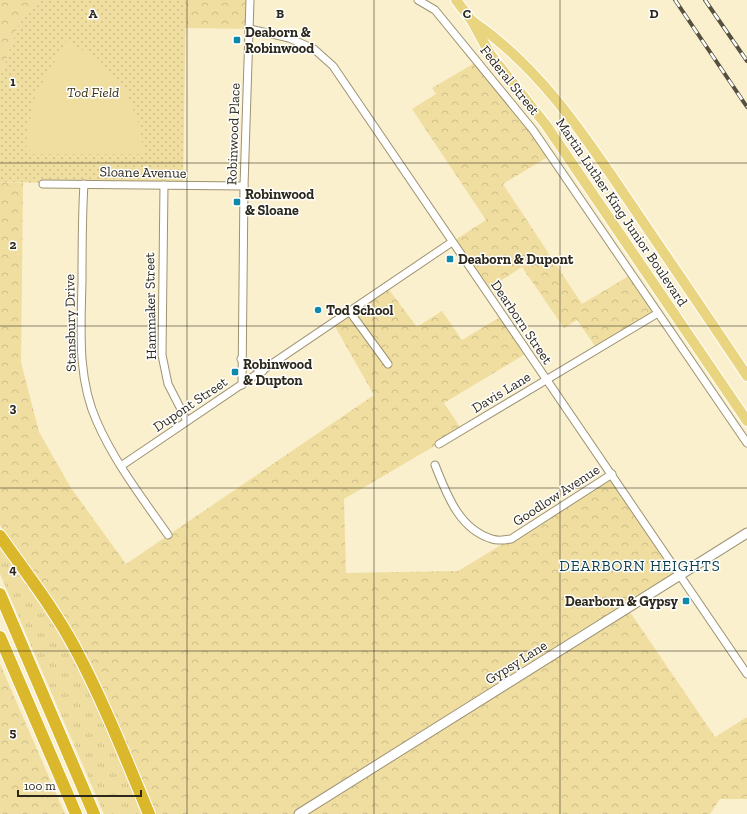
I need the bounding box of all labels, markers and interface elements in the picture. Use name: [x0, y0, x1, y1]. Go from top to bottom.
text: A: [89, 6, 98, 21]
text: B: [276, 6, 284, 21]
text: C: [463, 6, 471, 21]
text: D: [649, 6, 659, 21]
place label: Deaborn & Robinwood: [245, 24, 314, 57]
marker: Deaborn & Robinwood: [232, 35, 242, 45]
street label: Federal Street: [476, 42, 543, 119]
text: 1: [10, 74, 16, 89]
street label: Robinwood Place: [223, 82, 244, 185]
park label: Tod Field: [67, 84, 119, 101]
street label: Martin Luther King Junior Boulevard: [552, 115, 691, 310]
street label: Sloane Avenue: [99, 163, 187, 182]
place label: Robinwood & Sloane: [245, 186, 314, 219]
marker: Robinwood & Sloane: [232, 197, 242, 207]
text: 2: [10, 237, 17, 252]
street label: Hammaker Street: [141, 251, 160, 360]
place label: Deaborn & Dupont: [458, 251, 574, 268]
marker: Deaborn & Dupont: [445, 254, 455, 264]
street label: Stansbury Drive: [61, 274, 80, 372]
street label: Dearborn Street: [487, 277, 556, 368]
place label: Tod School: [326, 302, 394, 319]
marker: Tod School: [313, 305, 323, 315]
place label: Robinwood & Dupton: [243, 356, 312, 389]
marker: Robinwood & Dupton: [230, 367, 240, 377]
street label: Davis Lane: [469, 368, 534, 417]
street label: Dupont Street: [150, 373, 231, 435]
text: 3: [10, 400, 17, 415]
street label: Goodlow Avenue: [510, 461, 603, 530]
district label: DEARBORN HEIGHTS: [559, 557, 721, 575]
text: 4: [9, 562, 17, 577]
place label: Dearborn & Gypsy: [565, 593, 679, 610]
marker: Dearborn & Gypsy: [681, 596, 691, 606]
street label: Gypsy Lane: [482, 637, 551, 688]
text: 5: [10, 725, 17, 740]
scale bar: [18, 772, 141, 798]
text: 100 m: [24, 779, 56, 793]

